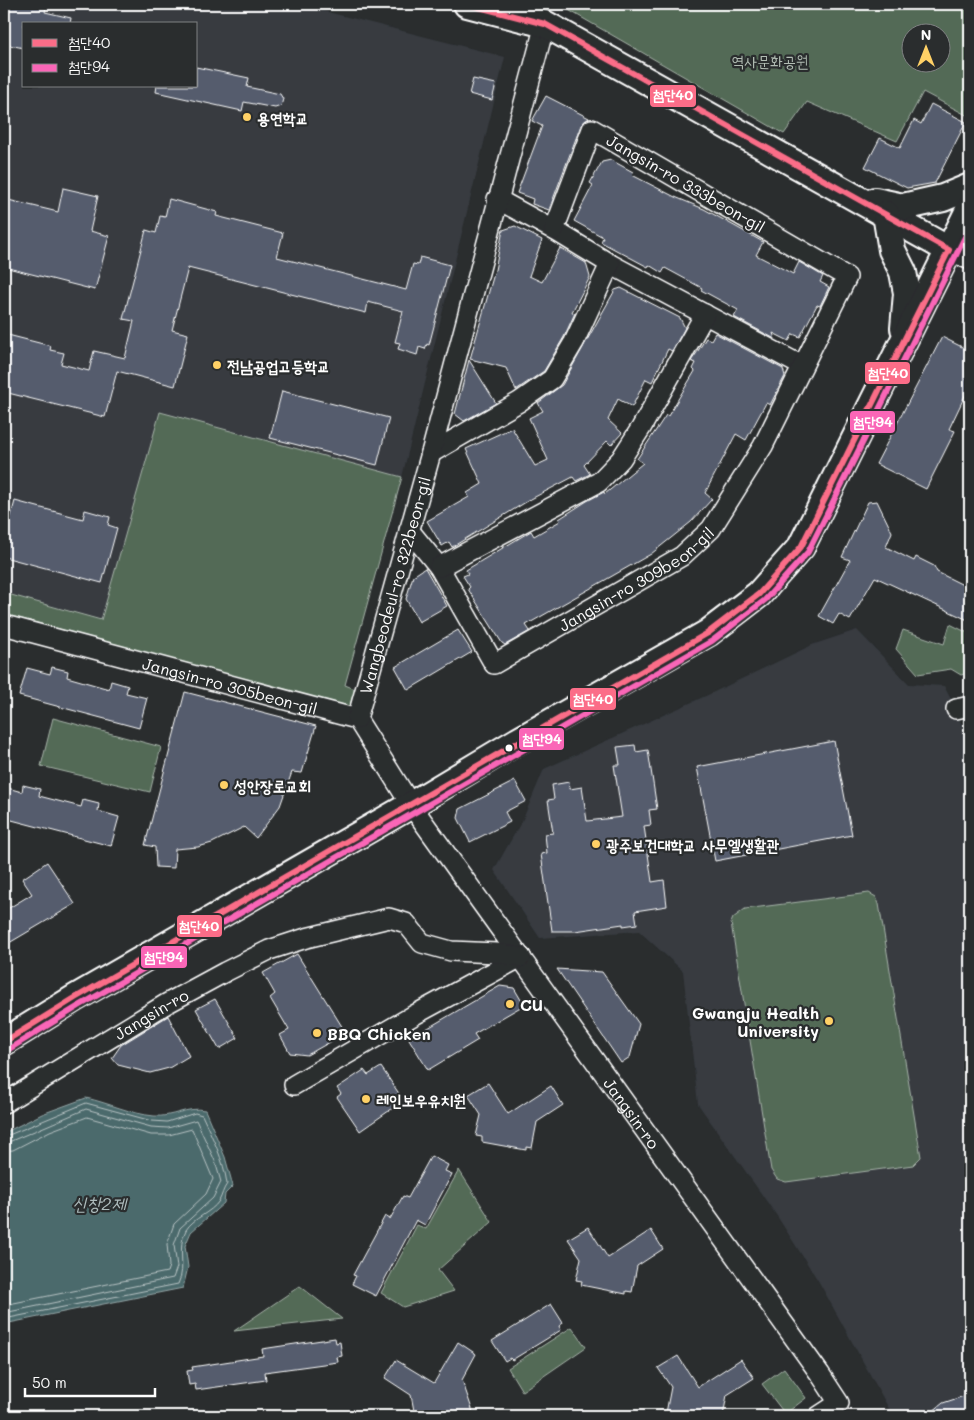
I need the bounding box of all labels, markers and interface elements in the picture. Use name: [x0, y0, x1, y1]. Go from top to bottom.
legend: [22, 22, 198, 88]
north arrow: [902, 22, 952, 72]
text: N: [921, 25, 931, 44]
text: 첨단40: [68, 32, 110, 52]
park label: 역사문화공원: [731, 50, 809, 71]
text: 첨단94: [68, 56, 110, 76]
line badge: 첨단40: [649, 84, 697, 108]
text: 첨단40: [653, 85, 693, 104]
place label: 용연학교: [257, 107, 309, 128]
marker: 용연학교: [241, 111, 253, 123]
street label: Jangsin-ro 333beon-gil: [603, 129, 769, 237]
place label: 전남공업고등학교: [227, 355, 330, 376]
marker: 전남공업고등학교: [211, 359, 223, 371]
line badge: 첨단40: [864, 361, 911, 385]
text: 첨단40: [868, 363, 908, 382]
line badge: 첨단94: [849, 410, 896, 434]
text: 첨단94: [853, 412, 893, 431]
street label: Wangbeodeul-ro 322beon-gil: [354, 474, 434, 696]
street label: Jangsin-ro 309beon-gil: [554, 522, 718, 635]
street label: Jangsin-ro 305beon-gil: [140, 652, 320, 719]
line badge: 첨단40: [569, 687, 617, 711]
text: 첨단40: [573, 689, 613, 708]
line badge: 첨단94: [518, 727, 565, 751]
text: 첨단94: [522, 729, 562, 748]
unlabelled marker: [504, 743, 514, 753]
place label: 성안장로교회: [234, 775, 311, 796]
marker: 성안장로교회: [218, 779, 230, 791]
place label: 광주보건대학교 사무엘생활관: [606, 834, 779, 855]
marker: 광주보건대학교 사무엘생활관: [590, 838, 602, 850]
line badge: 첨단40: [176, 914, 223, 938]
text: 첨단40: [179, 916, 219, 935]
line badge: 첨단94: [140, 945, 188, 969]
text: 첨단94: [144, 947, 184, 966]
street label: Jangsin-ro: [110, 984, 192, 1044]
place label: CU: [520, 994, 543, 1015]
marker: CU: [504, 998, 516, 1010]
place label: Gwangju Health University: [692, 1002, 819, 1041]
marker: Gwangju Health University: [823, 1015, 835, 1027]
place label: BBQ Chicken: [327, 1023, 431, 1044]
marker: BBQ Chicken: [311, 1027, 323, 1039]
street label: Jangsin-ro: [600, 1073, 665, 1153]
place label: 레인보우유치원: [376, 1089, 466, 1110]
marker: 레인보우유치원: [360, 1093, 372, 1105]
water label: 신창2제: [72, 1191, 128, 1215]
scale bar: [25, 1365, 155, 1397]
text: 50 m: [32, 1372, 67, 1392]

